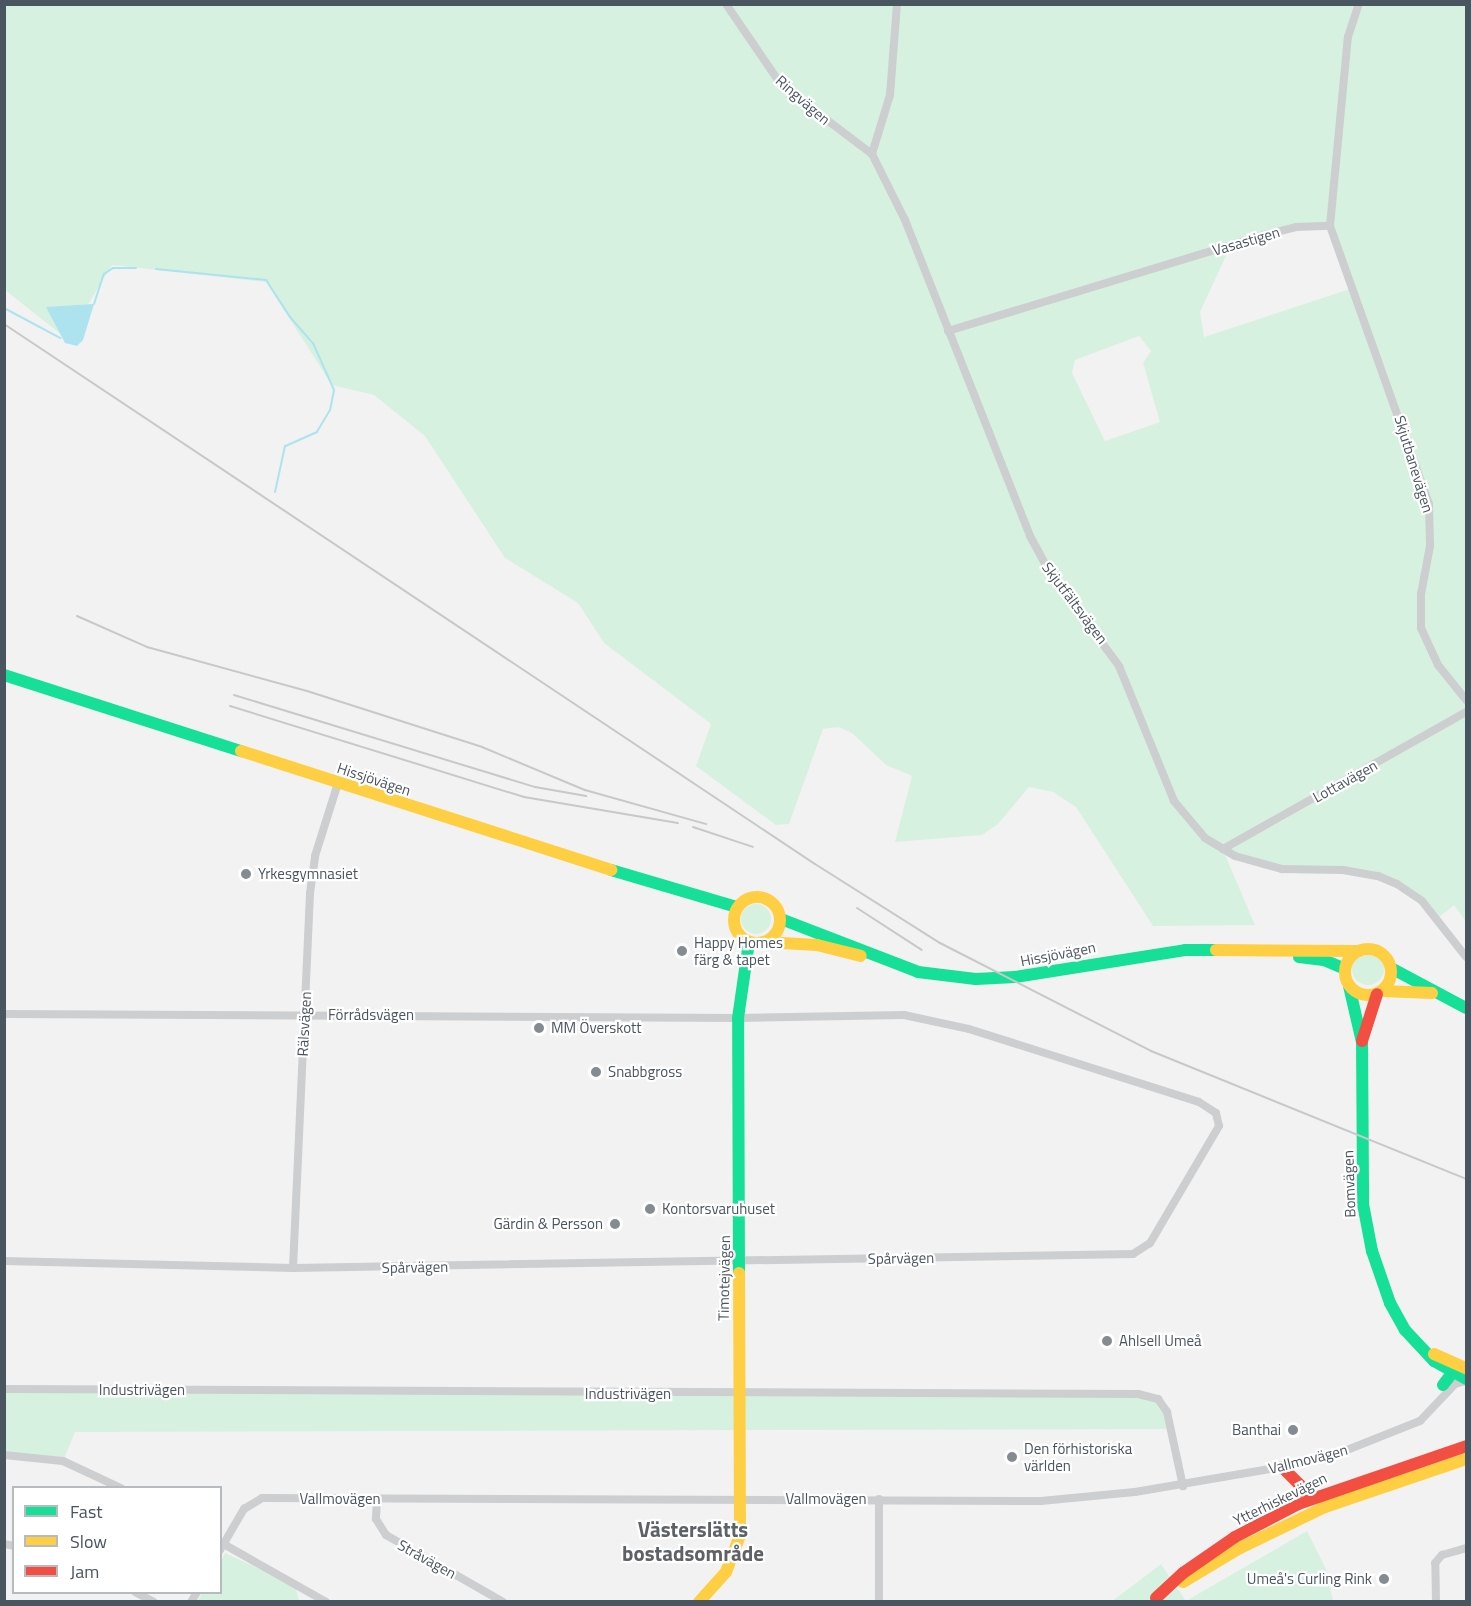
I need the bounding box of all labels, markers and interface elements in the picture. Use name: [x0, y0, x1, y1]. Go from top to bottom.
street label: Ringvägen: [772, 71, 834, 129]
street label: Vasastigen: [1210, 223, 1282, 259]
street label: Skjutbanevägen: [1391, 413, 1437, 515]
street label: Skjutfältsvägen: [1038, 559, 1112, 647]
street label: Lottavägen: [1310, 756, 1380, 806]
street label: Hissjövägen: [335, 759, 413, 799]
place label: Yrkesgymnasiet: [258, 865, 358, 883]
marker: Yrkesgymnasiet: [239, 867, 253, 881]
place label: Happy Homes färg & tapet: [694, 933, 783, 968]
street label: Hissjövägen: [1019, 938, 1097, 970]
marker: Happy Homes färg & tapet: [675, 944, 689, 958]
street label: Rälsvägen: [293, 991, 315, 1057]
street label: Förrådsvägen: [328, 1006, 414, 1024]
place label: MM Överskott: [551, 1019, 642, 1037]
marker: MM Överskott: [532, 1021, 546, 1035]
place label: Snabbgross: [608, 1063, 682, 1081]
marker: Snabbgross: [589, 1065, 603, 1079]
street label: Bomvägen: [1339, 1150, 1359, 1218]
place label: Kontorsvaruhuset: [662, 1200, 775, 1218]
marker: Kontorsvaruhuset: [643, 1202, 657, 1216]
place label: Gärdin & Persson: [494, 1215, 603, 1233]
marker: Gärdin & Persson: [608, 1217, 622, 1231]
street label: Timotejvägen: [714, 1235, 734, 1321]
street label: Spårvägen: [868, 1248, 934, 1268]
street label: Spårvägen: [382, 1257, 448, 1277]
place label: Ahlsell Umeå: [1119, 1332, 1202, 1350]
marker: Ahlsell Umeå: [1100, 1334, 1114, 1348]
street label: Industrivägen: [99, 1381, 185, 1399]
street label: Industrivägen: [585, 1385, 671, 1403]
place label: Banthai: [1232, 1421, 1281, 1439]
marker: Banthai: [1286, 1423, 1300, 1437]
place label: Den förhistoriska världen: [1024, 1439, 1132, 1474]
street label: Vallmovägen: [1267, 1440, 1349, 1478]
marker: Den förhistoriska världen: [1005, 1450, 1019, 1464]
street label: Ytterhiskevägen: [1230, 1469, 1330, 1529]
legend: [12, 1486, 222, 1594]
street label: Vallmovägen: [299, 1490, 381, 1508]
street label: Vallmovägen: [785, 1490, 867, 1508]
text: Fast: [70, 1498, 103, 1525]
district label: Västerslätts bostadsområde: [622, 1516, 764, 1566]
text: Slow: [70, 1528, 107, 1555]
street label: Stråvägen: [395, 1536, 459, 1582]
text: Jam: [70, 1558, 99, 1585]
place label: Umeå's Curling Rink: [1247, 1570, 1372, 1588]
marker: Umeå's Curling Rink: [1377, 1572, 1391, 1586]

